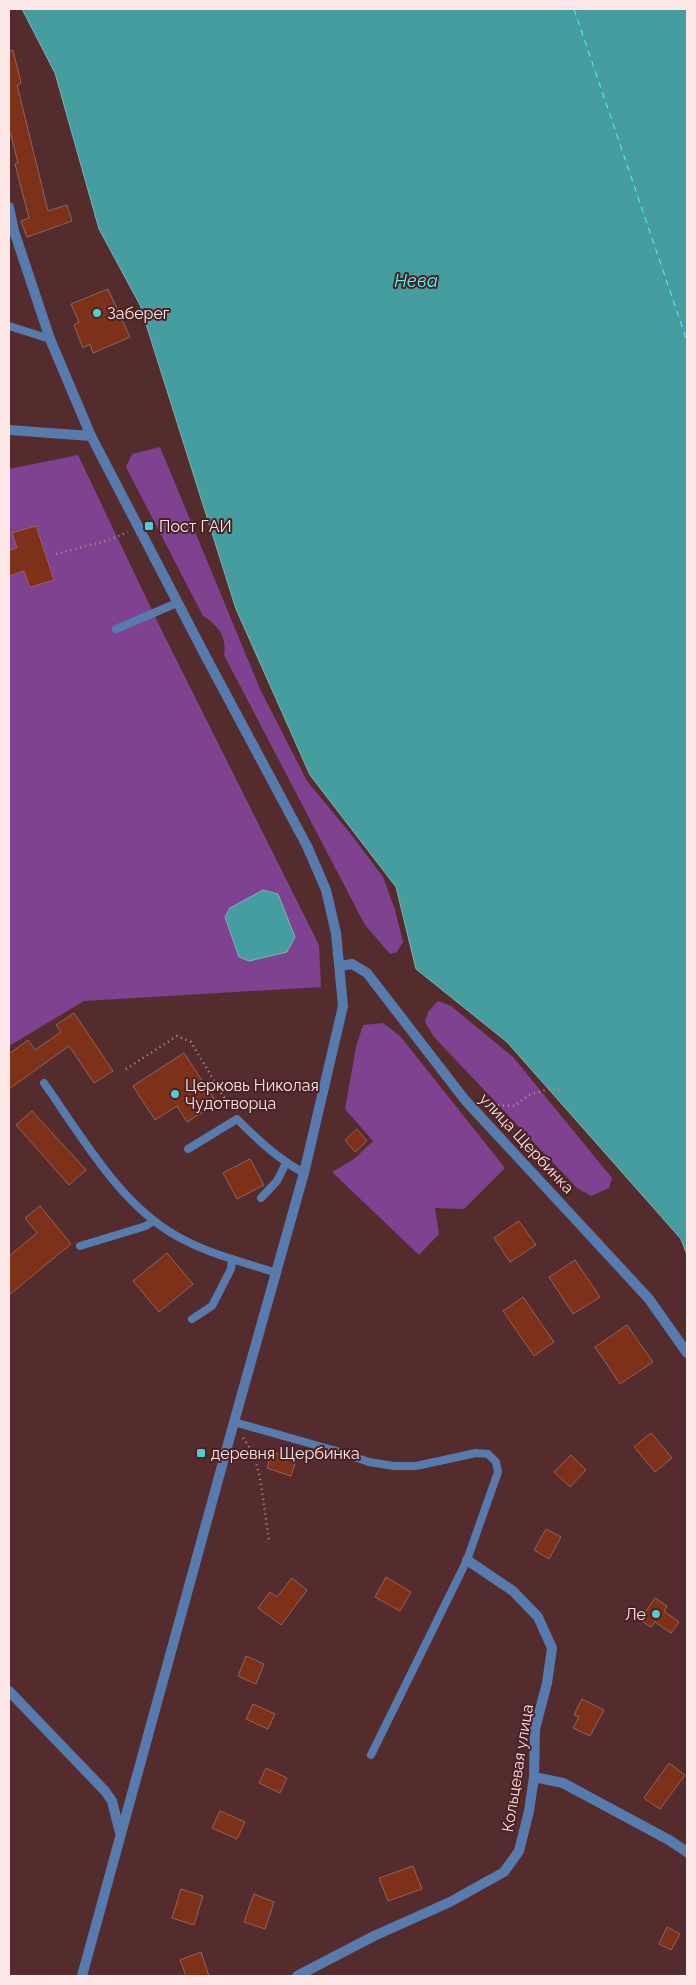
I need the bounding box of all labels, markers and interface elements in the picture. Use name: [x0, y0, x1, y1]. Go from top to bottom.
water label: Нева: [394, 270, 438, 291]
place label: Заберег: [107, 304, 170, 323]
marker: Заберег: [91, 307, 103, 319]
place label: Пост ГАИ: [159, 517, 232, 536]
marker: Пост ГАИ: [143, 520, 155, 532]
place label: Церковь Николая Чудотворца: [185, 1076, 319, 1113]
marker: Церковь Николая Чудотворца: [169, 1088, 181, 1100]
street label: улица Щербинка: [475, 1089, 578, 1197]
place label: деревня Щербинка: [211, 1444, 360, 1463]
marker: деревня Щербинка: [195, 1447, 207, 1459]
place label: Ле: [625, 1605, 646, 1624]
marker: Ле: [650, 1608, 662, 1620]
street label: Кольцевая улица: [498, 1703, 537, 1833]

